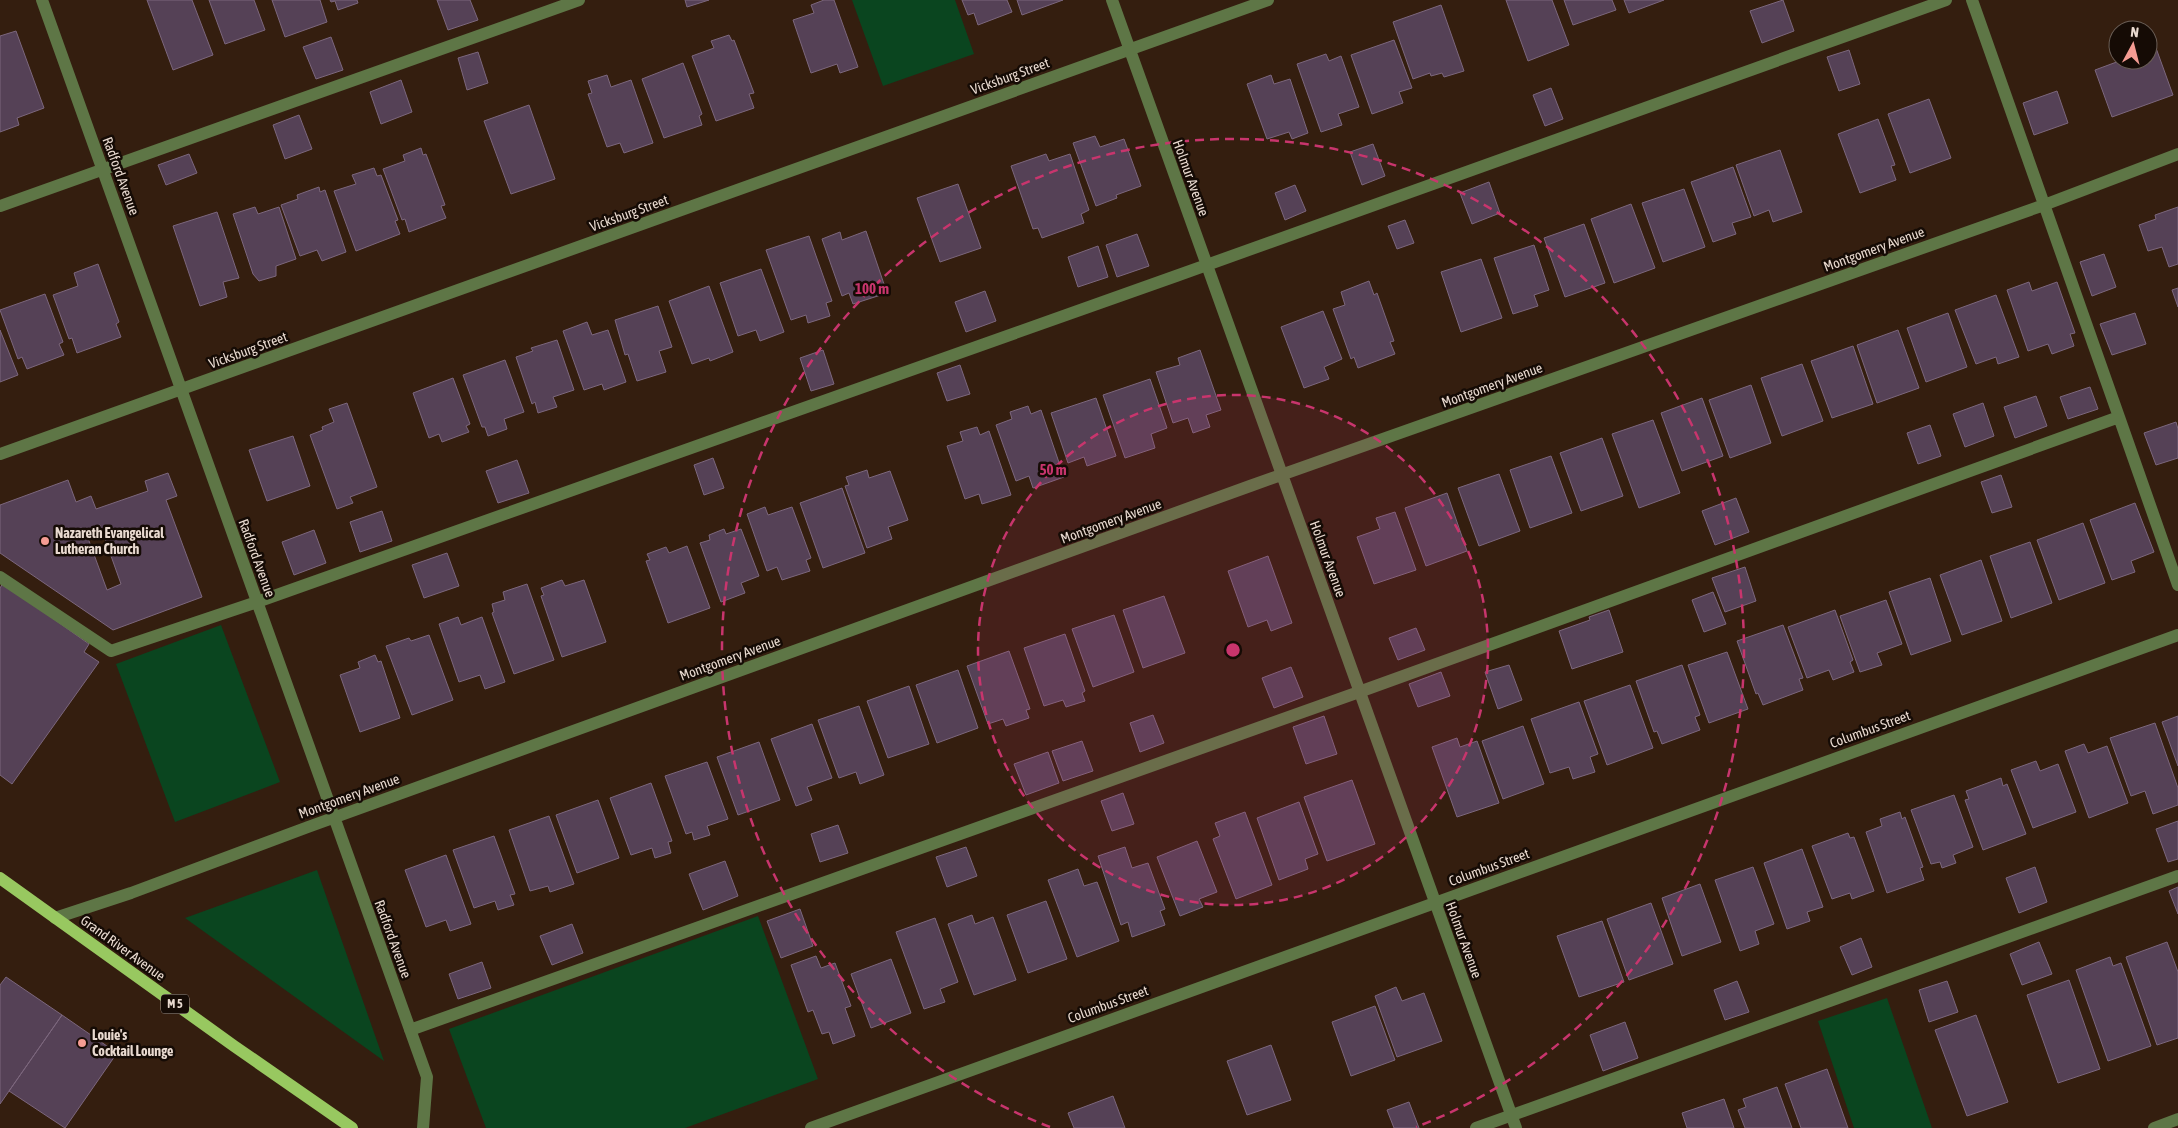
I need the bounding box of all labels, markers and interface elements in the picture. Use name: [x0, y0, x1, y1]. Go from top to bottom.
north arrow: [2108, 20, 2158, 70]
text: N: [2130, 24, 2140, 41]
street label: Vicksburg Street: [969, 54, 1051, 98]
street label: Radford Avenue: [99, 135, 143, 217]
street label: Holmur Avenue: [1170, 138, 1212, 218]
street label: Vicksburg Street: [588, 191, 670, 235]
street label: Montgomery Avenue: [1821, 223, 1927, 275]
text: 100 m: [855, 280, 889, 297]
street label: Vicksburg Street: [207, 328, 289, 372]
street label: Montgomery Avenue: [1439, 359, 1545, 411]
text: 50 m: [1040, 461, 1067, 478]
street label: Montgomery Avenue: [1058, 495, 1164, 547]
street label: Radford Avenue: [235, 517, 279, 599]
street label: Holmur Avenue: [1307, 519, 1349, 599]
place label: Nazareth Evangelical Lutheran Church: [55, 525, 164, 557]
marker: Nazareth Evangelical Lutheran Church: [39, 535, 51, 547]
street label: Montgomery Avenue: [677, 632, 783, 684]
centre of rings: [1224, 641, 1242, 659]
street label: Columbus Street: [1828, 707, 1912, 751]
street label: Montgomery Avenue: [296, 770, 402, 822]
street label: Columbus Street: [1447, 845, 1531, 889]
street label: Radford Avenue: [371, 898, 415, 980]
street label: Holmur Avenue: [1443, 900, 1485, 980]
street label: Grand River Avenue: [78, 912, 168, 984]
street label: Columbus Street: [1066, 982, 1150, 1026]
road number: M 5: [161, 994, 189, 1014]
place label: Louie's Cocktail Lounge: [92, 1027, 173, 1059]
marker: Louie's Cocktail Lounge: [76, 1037, 88, 1049]

